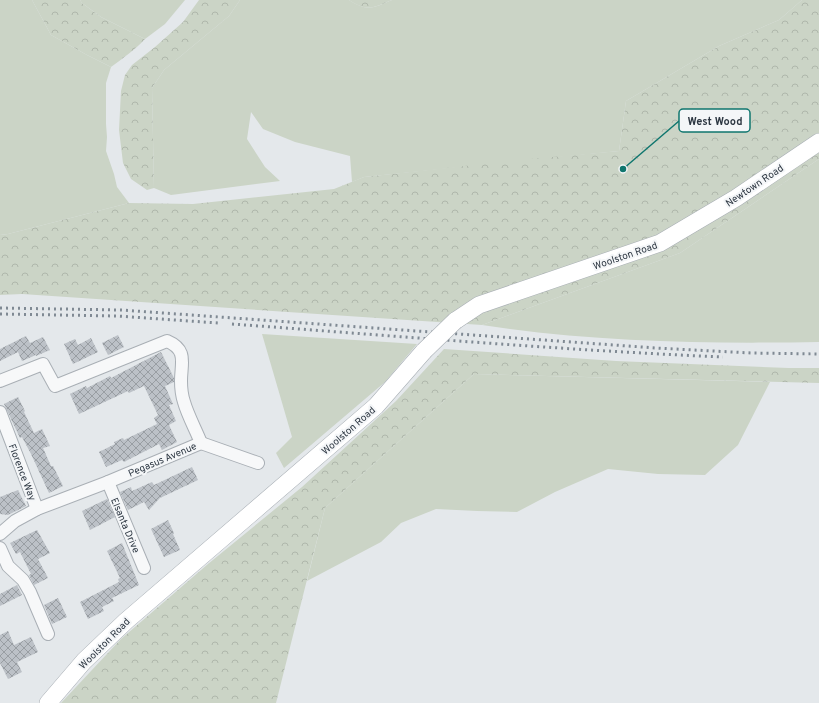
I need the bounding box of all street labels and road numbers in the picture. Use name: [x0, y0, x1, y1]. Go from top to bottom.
street label: Newtown Road: [723, 162, 786, 210]
street label: Woolston Road: [592, 239, 659, 273]
street label: Woolston Road: [319, 404, 379, 458]
street label: Pegasus Avenue: [126, 440, 199, 481]
street label: Florence Way: [5, 442, 38, 503]
street label: Elsanta Drive: [107, 496, 142, 555]
street label: Woolston Road: [77, 616, 133, 672]

